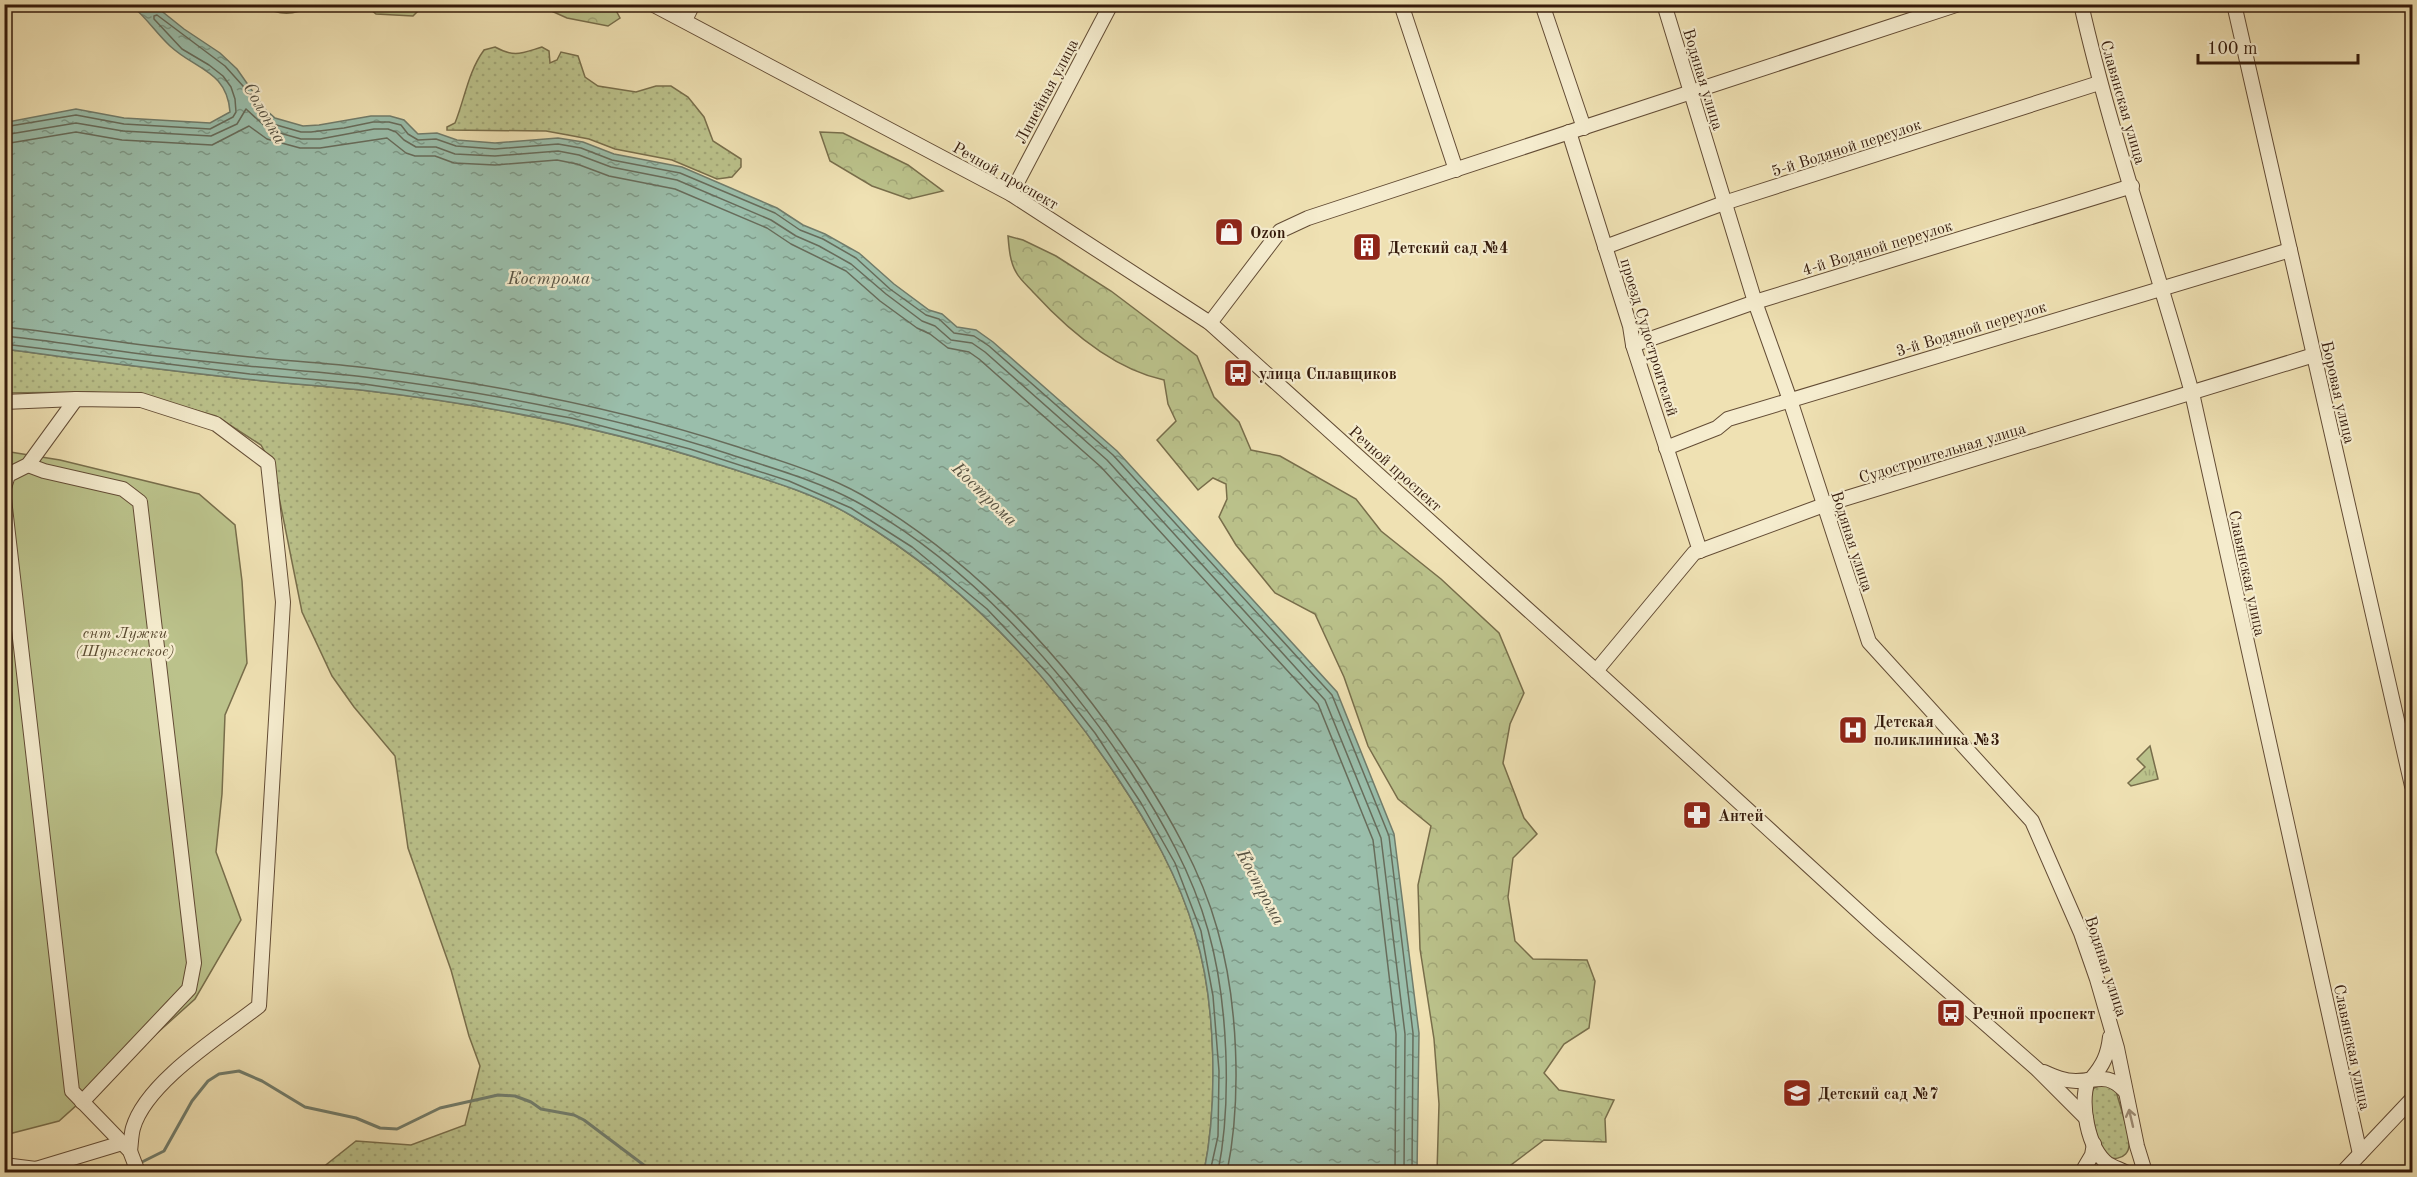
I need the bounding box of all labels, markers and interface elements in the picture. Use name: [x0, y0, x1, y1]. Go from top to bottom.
street label: Водяная улица: [1679, 27, 1725, 132]
scale bar: [2198, 27, 2358, 65]
street label: Линейная улица: [1013, 37, 1082, 147]
street label: Славянская улица: [2097, 39, 2147, 166]
text: 100 m: [2207, 40, 2258, 58]
water label: Солонка: [239, 80, 289, 148]
street label: 5-й Водяной переулок: [1770, 117, 1923, 181]
street label: Речной проспект: [950, 140, 1060, 213]
shop icon: Ozon: [1213, 216, 1245, 248]
street label: 4-й Водяной переулок: [1801, 218, 1955, 279]
place label: Ozon: [1250, 226, 1286, 242]
building icon: Детский сад №4: [1351, 231, 1383, 263]
place label: Детский сад №4: [1388, 241, 1509, 257]
street label: проезд Судостроителей: [1616, 257, 1680, 418]
water label: Кострома: [507, 270, 591, 288]
street label: 3-й Водяной переулок: [1895, 299, 2049, 360]
street label: Боровая улица: [2317, 340, 2357, 445]
bus stop icon: улица Сплавщиков: [1222, 357, 1254, 389]
place label: улица Сплавщиков: [1259, 367, 1397, 383]
street label: Судостроительная улица: [1857, 421, 2028, 487]
street label: Речной проспект: [1345, 424, 1444, 515]
water label: Кострома: [948, 459, 1021, 530]
street label: Водяная улица: [1827, 489, 1875, 594]
street label: Славянская улица: [2225, 509, 2267, 638]
park label: снт Лужки (Шунгенское): [76, 626, 174, 660]
hospital icon: Детская поликлиника №3: [1837, 714, 1869, 746]
place label: Детская поликлиника №3: [1874, 715, 2000, 749]
pharmacy icon: Антей: [1681, 799, 1713, 831]
place label: Антей: [1718, 809, 1764, 825]
water label: Кострома: [1232, 846, 1288, 929]
street label: Водяная улица: [2081, 914, 2129, 1019]
street label: Славянская улица: [2330, 983, 2372, 1112]
bus stop icon: Речной проспект: [1935, 997, 1967, 1029]
place label: Речной проспект: [1972, 1007, 2096, 1023]
school or university icon: Детский сад №7: [1781, 1077, 1813, 1109]
place label: Детский сад №7: [1818, 1087, 1939, 1103]
one-way arrow: [2125, 1109, 2136, 1128]

